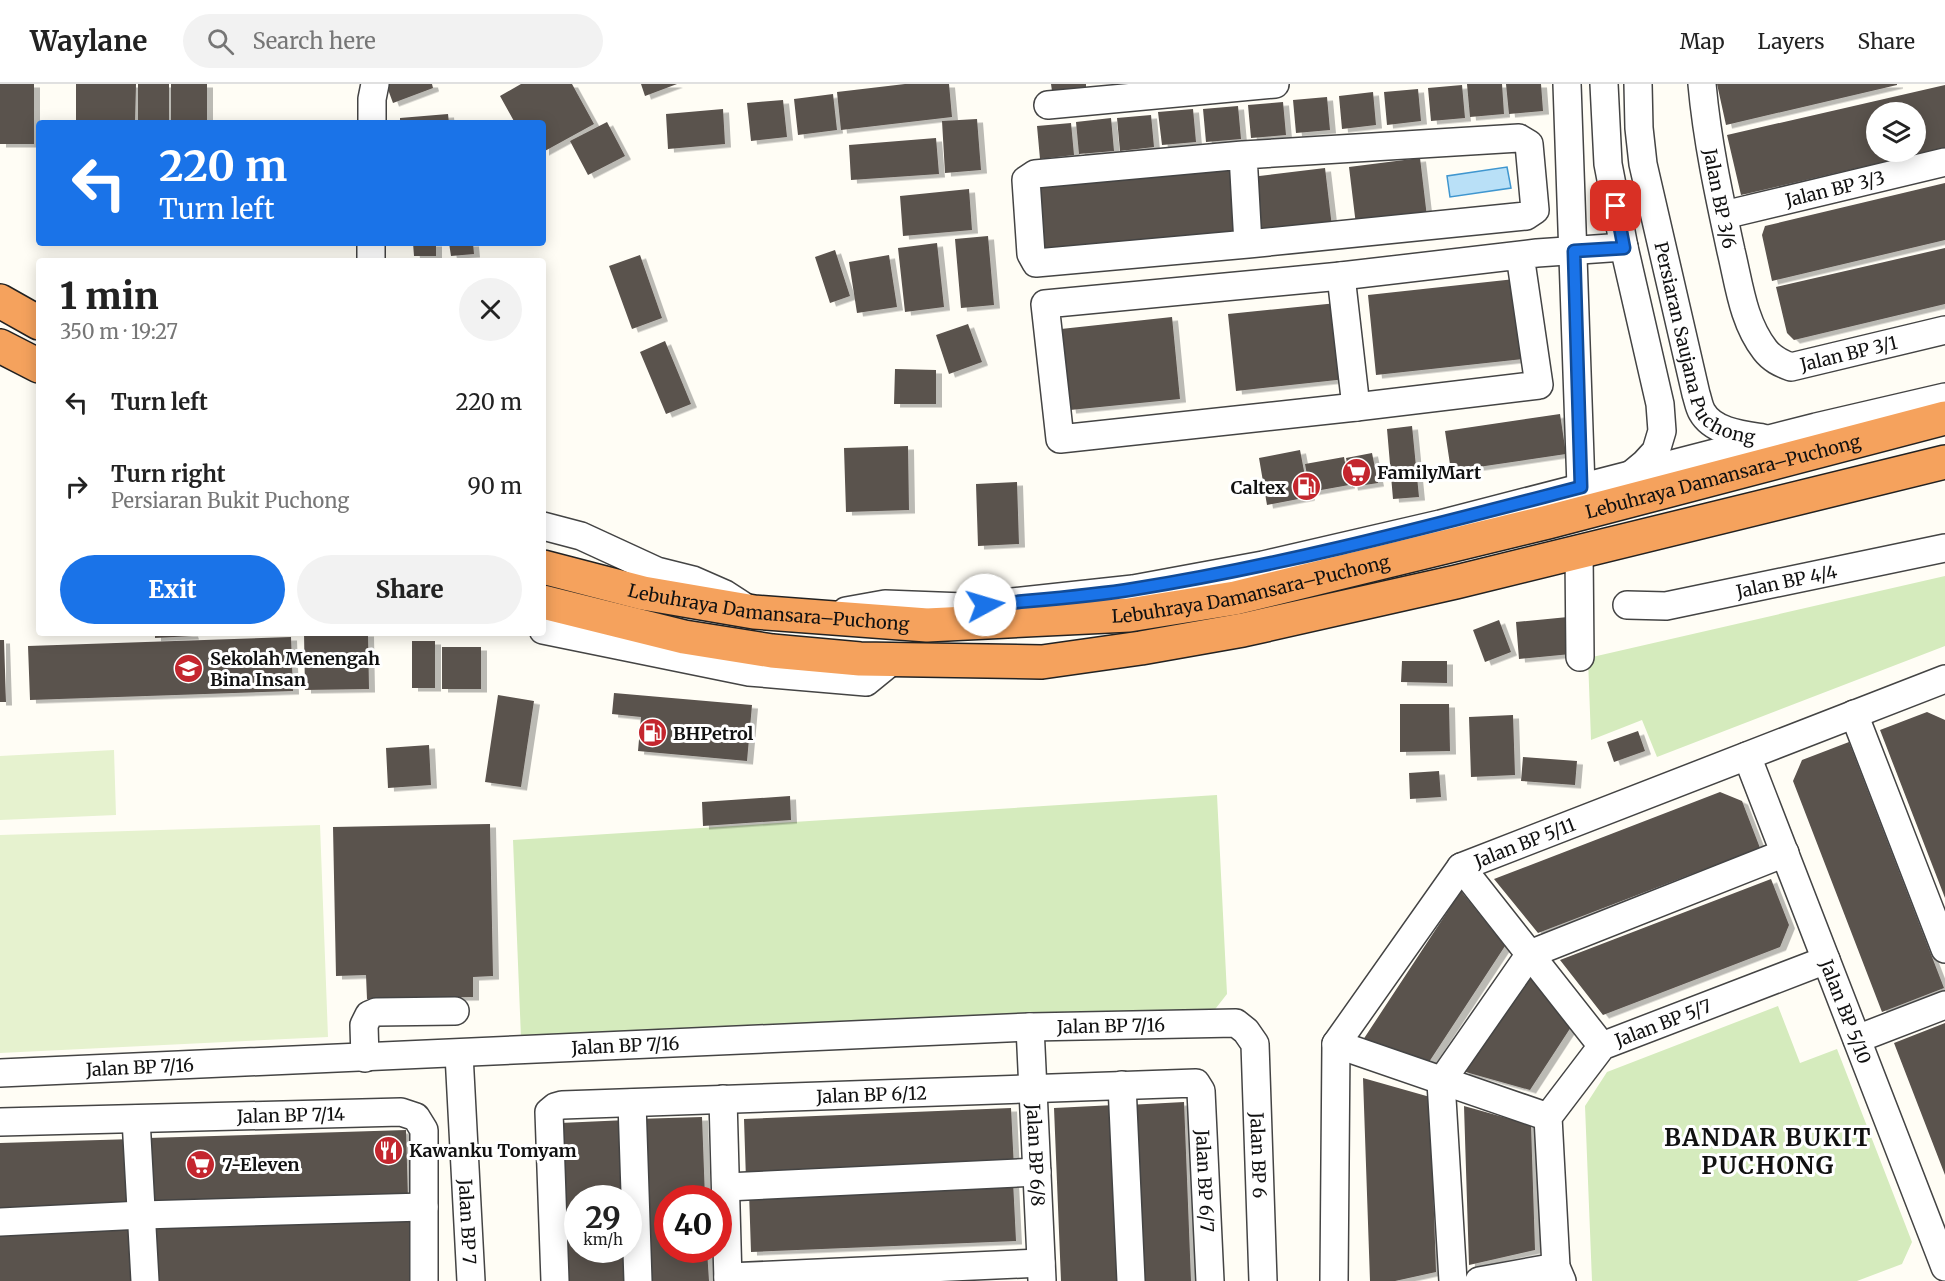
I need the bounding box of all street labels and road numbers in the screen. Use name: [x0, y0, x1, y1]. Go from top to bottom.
street label: Jalan BP 3/6: [1699, 146, 1742, 251]
street label: Jalan BP 3/3: [1782, 165, 1887, 212]
street label: Persiaran Saujana Puchong: [1650, 239, 1757, 448]
street label: Jalan BP 3/1: [1797, 330, 1900, 376]
street label: Lebuhraya Damansara–Puchong: [1583, 429, 1863, 523]
street label: Lebuhraya Damansara–Puchong: [1111, 549, 1392, 627]
street label: Jalan BP 4/4: [1733, 559, 1839, 603]
street label: Lebuhraya Damansara–Puchong: [626, 578, 910, 635]
street label: Jalan BP 5/11: [1470, 812, 1579, 873]
street label: Jalan BP 5/10: [1815, 955, 1877, 1067]
street label: Jalan BP 5/7: [1611, 994, 1715, 1052]
street label: Jalan BP 7/16: [1056, 1013, 1165, 1038]
street label: Jalan BP 7/16: [570, 1031, 680, 1059]
street label: Jalan BP 7/16: [84, 1053, 194, 1081]
street label: Jalan BP 6/12: [815, 1081, 927, 1108]
street label: Jalan BP 7/14: [236, 1102, 345, 1128]
street label: Jalan BP 6/8: [1022, 1102, 1050, 1207]
street label: Jalan BP 6: [1246, 1111, 1272, 1199]
street label: Jalan BP 6/7: [1191, 1128, 1219, 1233]
street label: Jalan BP 7: [454, 1178, 482, 1265]

